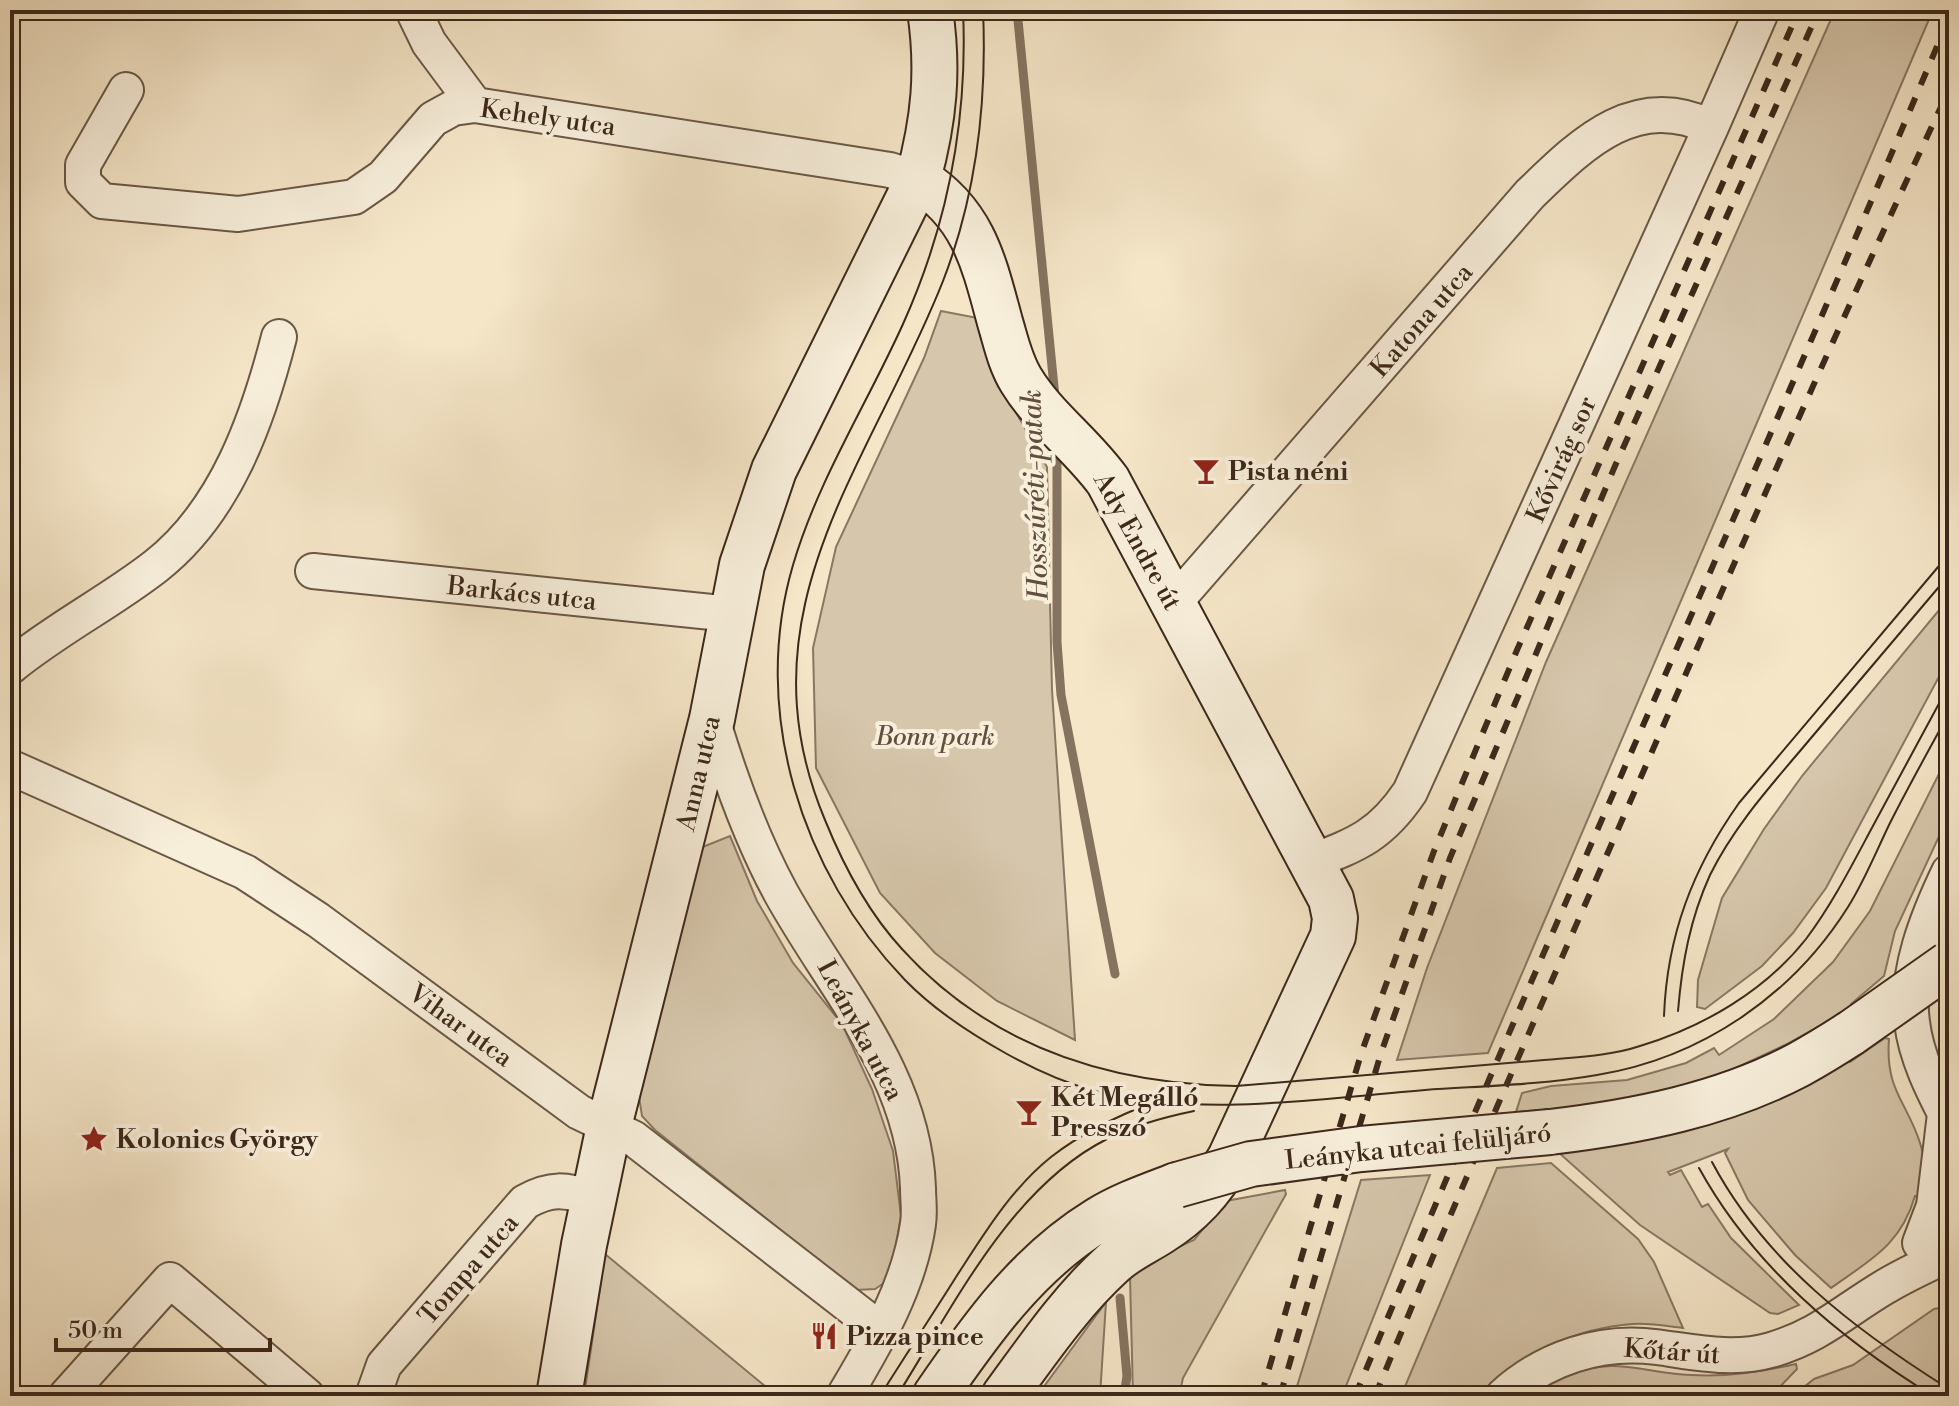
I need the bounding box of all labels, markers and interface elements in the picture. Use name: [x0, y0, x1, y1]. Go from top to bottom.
street label: Kehely utca: [478, 93, 618, 143]
street label: Katona utca: [1364, 256, 1481, 384]
water label: Hosszúréti-patak: [1014, 389, 1057, 602]
street label: Kővirág sor: [1520, 391, 1604, 527]
bar icon: Pista néni: [1191, 456, 1221, 486]
place label: Pista néni: [1228, 456, 1348, 488]
street label: Ady Endre út: [1086, 466, 1188, 616]
street label: Barkács utca: [445, 570, 599, 618]
street label: Anna utca: [670, 712, 728, 835]
park label: Bonn park: [874, 721, 995, 753]
street label: Leányka utca: [810, 955, 911, 1107]
street label: Vihar utca: [401, 977, 519, 1075]
place label: Két Megálló Presszó: [1051, 1082, 1199, 1144]
bar icon: Két Megálló Presszó: [1014, 1097, 1044, 1127]
street label: Leányka utcai felüljáró: [1283, 1117, 1553, 1177]
place icon: Kolonics György: [79, 1124, 109, 1154]
place label: Kolonics György: [116, 1124, 319, 1156]
street label: Tompa utca: [412, 1207, 526, 1332]
scale bar: [56, 1302, 270, 1352]
text: 50 m: [68, 1316, 123, 1346]
restaurant icon: Pizza pince: [809, 1321, 839, 1351]
place label: Pizza pince: [846, 1321, 984, 1353]
street label: Kőtár út: [1623, 1333, 1721, 1371]

